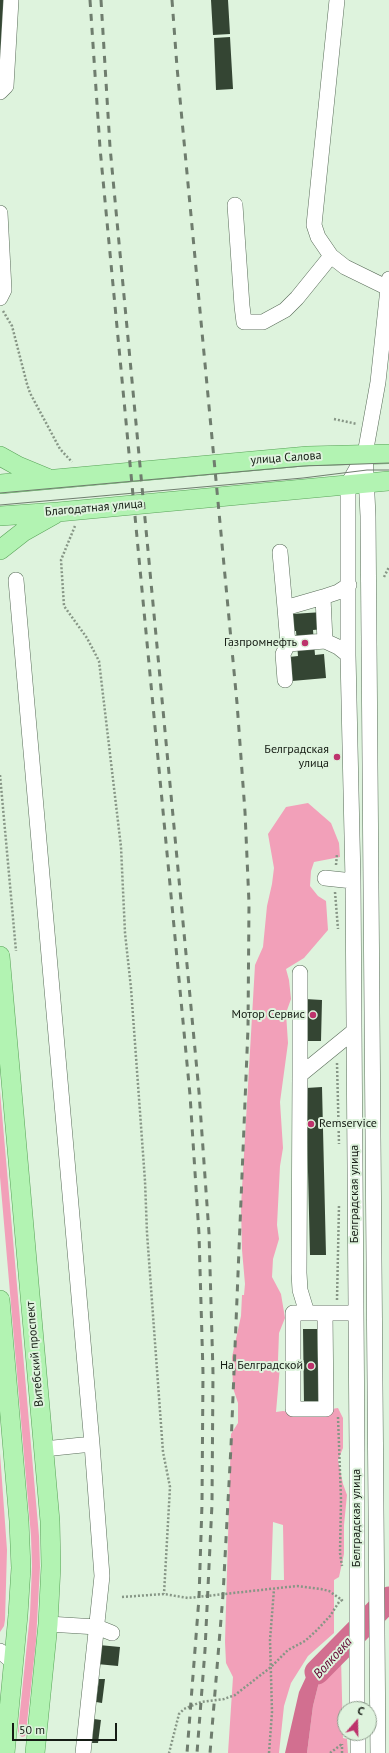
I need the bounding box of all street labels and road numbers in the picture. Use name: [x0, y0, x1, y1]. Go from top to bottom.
street label: улица Салова: [250, 448, 322, 468]
street label: Благодатная улица: [44, 497, 144, 519]
street label: Белградская улица: [348, 1145, 362, 1243]
street label: Витебский проспект: [23, 1301, 47, 1407]
street label: Белградская улица: [350, 1469, 364, 1567]

